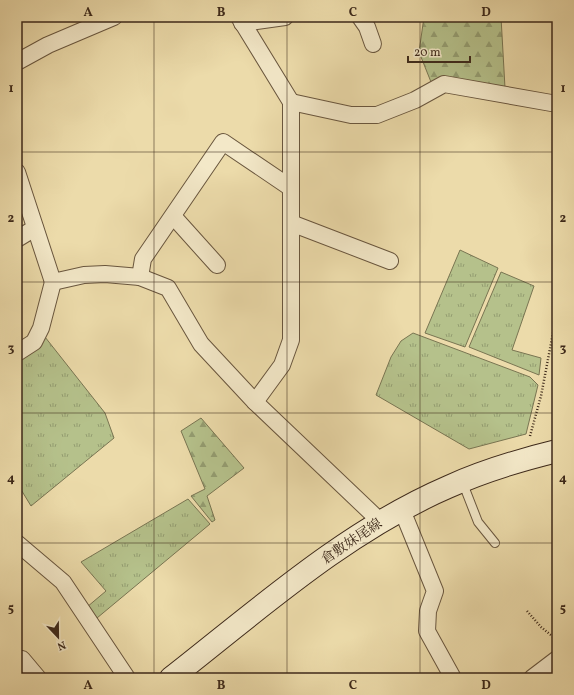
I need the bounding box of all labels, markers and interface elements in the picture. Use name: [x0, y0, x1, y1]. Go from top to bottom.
text: A: [83, 4, 93, 22]
text: B: [217, 4, 226, 22]
text: C: [349, 4, 357, 22]
text: D: [481, 4, 491, 22]
scale bar: [408, 38, 470, 64]
text: 20 m: [414, 45, 441, 61]
text: 1: [8, 80, 14, 98]
text: 1: [560, 80, 566, 98]
text: 2: [8, 210, 15, 228]
text: 2: [560, 210, 567, 228]
text: 3: [8, 340, 15, 358]
text: 3: [560, 340, 567, 358]
text: 4: [7, 470, 15, 488]
text: 4: [559, 470, 567, 488]
street label: 倉敷妹尾線: [318, 515, 386, 569]
text: 5: [8, 600, 14, 618]
text: 5: [560, 600, 566, 618]
north arrow: [38, 617, 78, 657]
text: N: [55, 636, 68, 653]
text: A: [83, 677, 93, 695]
text: B: [217, 677, 226, 695]
text: C: [349, 677, 357, 695]
text: D: [481, 677, 491, 695]

